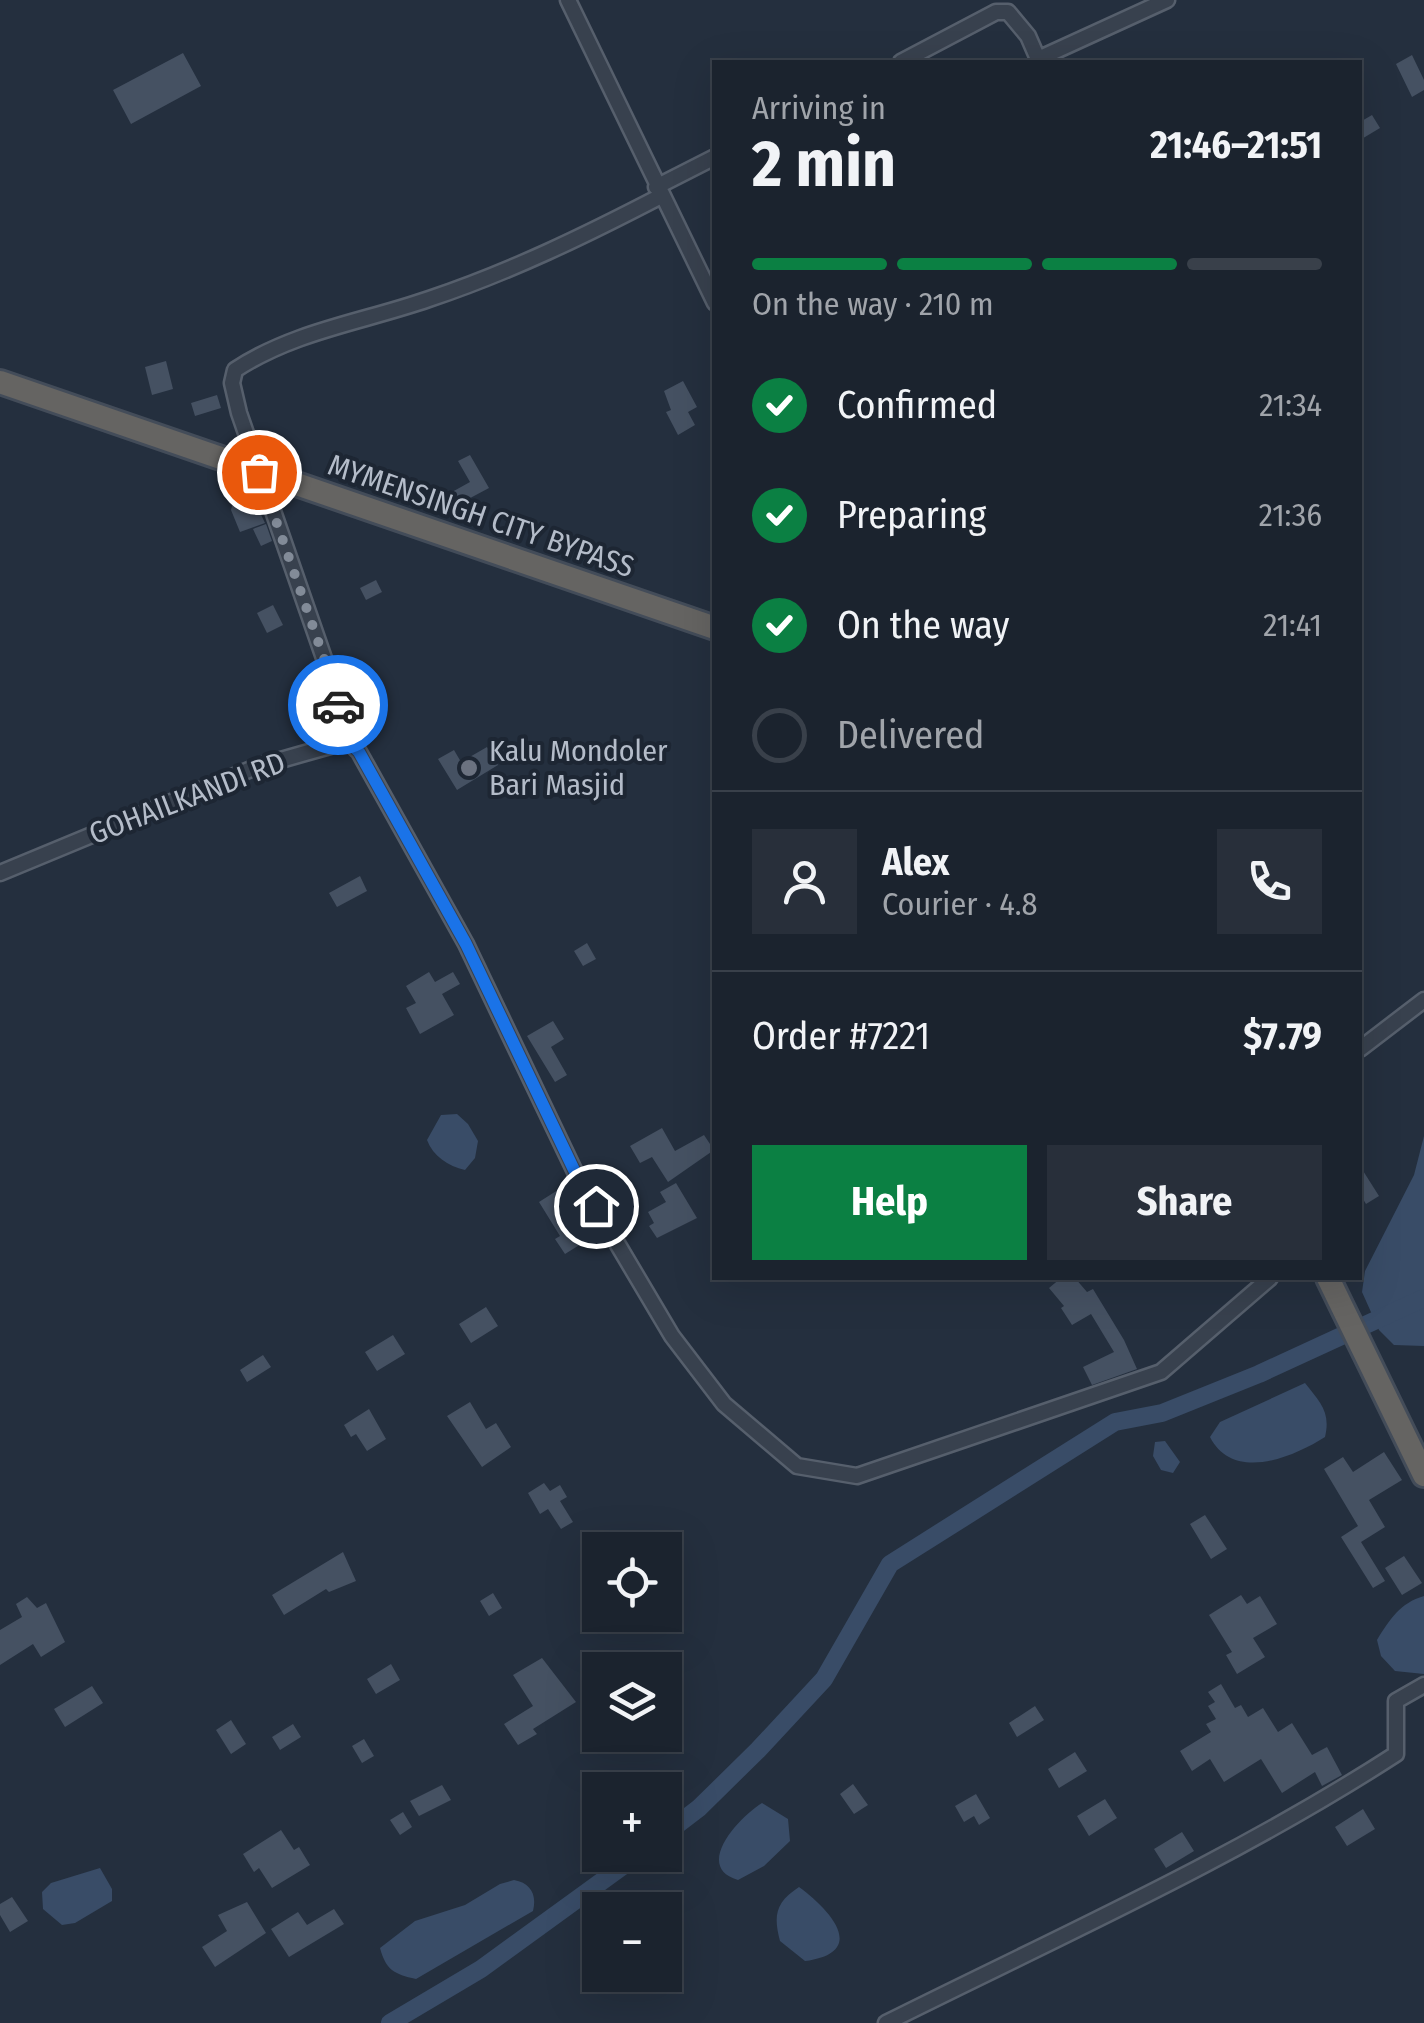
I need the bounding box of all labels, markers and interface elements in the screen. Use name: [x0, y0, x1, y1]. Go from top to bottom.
text: Arriving in: [752, 89, 886, 127]
text: 21:46–21:51: [1150, 122, 1322, 168]
text: 2 min: [752, 125, 896, 203]
text: On the way · 210 m: [752, 285, 994, 323]
icon: check: [752, 378, 807, 433]
text: Confirmed: [837, 382, 997, 428]
text: 21:34: [1259, 386, 1322, 424]
pin: [217, 430, 302, 515]
icon: bag: [232, 445, 287, 500]
street label: MYMENSINGH CITY BYPASS: [323, 447, 639, 585]
icon: check: [752, 488, 807, 543]
text: Preparing: [837, 492, 986, 538]
text: 21:36: [1259, 496, 1322, 534]
icon: check: [752, 598, 807, 653]
text: On the way: [837, 602, 1009, 648]
text: 21:41: [1263, 606, 1322, 644]
courier: [288, 655, 388, 755]
icon: car: [311, 678, 366, 733]
text: Delivered: [837, 712, 984, 758]
place label: Kalu Mondoler Bari Masjid: [489, 733, 668, 803]
street label: GOHAILKANDI RD: [84, 744, 290, 852]
marker: Kalu Mondoler Bari Masjid: [458, 757, 480, 779]
button: person: [752, 829, 857, 934]
button: phone: [1217, 829, 1322, 934]
text: Alex: [882, 839, 949, 885]
text: Courier · 4.8: [882, 885, 1038, 923]
text: Order #7221: [752, 1013, 930, 1059]
text: $7.79: [1243, 1013, 1322, 1059]
button: Help: [752, 1145, 1027, 1260]
button: Share: [1047, 1145, 1322, 1260]
pin: [554, 1164, 639, 1249]
icon: home: [569, 1179, 624, 1234]
map controls: [582, 1532, 682, 1992]
button: locate: [582, 1532, 682, 1632]
button: layers: [582, 1652, 682, 1752]
button: +: [582, 1772, 682, 1872]
button: −: [582, 1892, 682, 1992]

